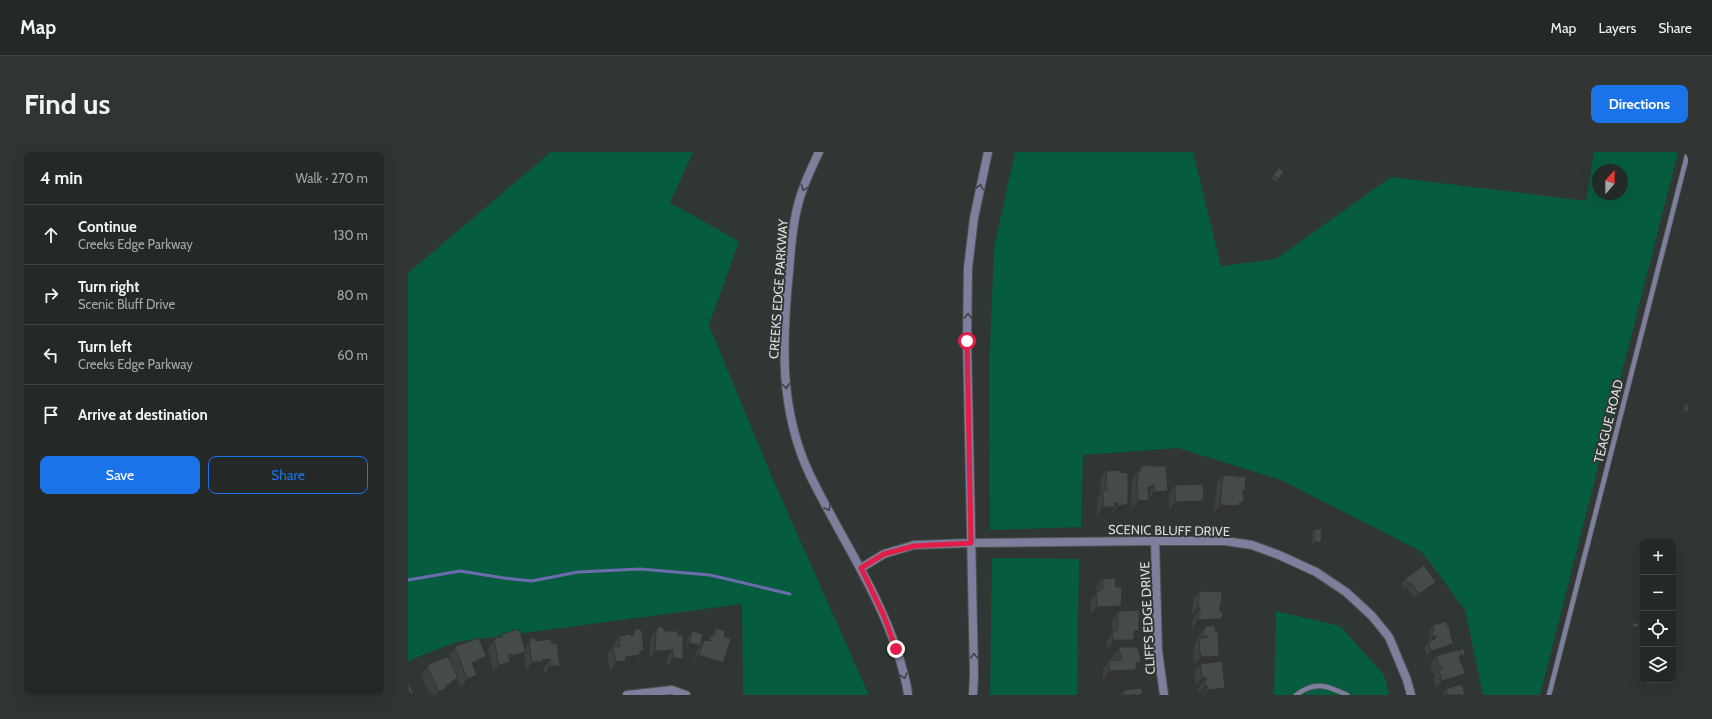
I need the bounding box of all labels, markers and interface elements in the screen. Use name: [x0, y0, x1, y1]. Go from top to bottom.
text: Map: [20, 16, 56, 39]
text: Map: [1551, 19, 1576, 37]
text: Layers: [1598, 19, 1636, 37]
text: Share: [1658, 19, 1692, 37]
button: Directions: [1591, 85, 1688, 123]
text: Find us: [24, 87, 110, 121]
north arrow: [1592, 164, 1628, 200]
text: 4 min: [40, 168, 83, 188]
text: Walk · 270 m: [296, 170, 368, 186]
one-way arrow: [800, 184, 808, 191]
one-way arrow: [976, 184, 984, 190]
text: Continue: [78, 218, 137, 236]
street label: CREEKS EDGE PARKWAY: [765, 218, 791, 359]
icon: ahead: [40, 224, 62, 246]
text: 130 m: [333, 227, 368, 243]
text: Creeks Edge Parkway: [78, 236, 193, 252]
text: Turn right: [78, 278, 139, 296]
icon: right: [40, 284, 62, 306]
text: 80 m: [337, 287, 368, 303]
text: Scenic Bluff Drive: [78, 296, 175, 312]
one-way arrow: [964, 313, 972, 319]
route start: [958, 332, 976, 350]
text: Turn left: [78, 338, 132, 356]
icon: left: [40, 344, 62, 366]
text: 60 m: [337, 347, 368, 363]
text: Creeks Edge Parkway: [78, 356, 193, 372]
street label: TEAGUE ROAD: [1590, 378, 1626, 464]
one-way arrow: [781, 383, 790, 389]
icon: arrive: [40, 404, 62, 426]
text: Arrive at destination: [78, 406, 208, 424]
button: Save: [40, 456, 200, 494]
button: Share: [208, 456, 368, 494]
one-way arrow: [823, 503, 830, 511]
street label: SCENIC BLUFF DRIVE: [1108, 521, 1230, 539]
map controls: [1640, 539, 1676, 683]
button: +: [1640, 539, 1676, 575]
street label: CLIFFS EDGE DRIVE: [1136, 561, 1158, 675]
button: −: [1640, 575, 1676, 611]
button: locate: [1640, 611, 1676, 647]
route end: [887, 640, 905, 658]
button: layers: [1640, 647, 1676, 683]
one-way arrow: [970, 653, 978, 659]
one-way arrow: [899, 673, 908, 680]

